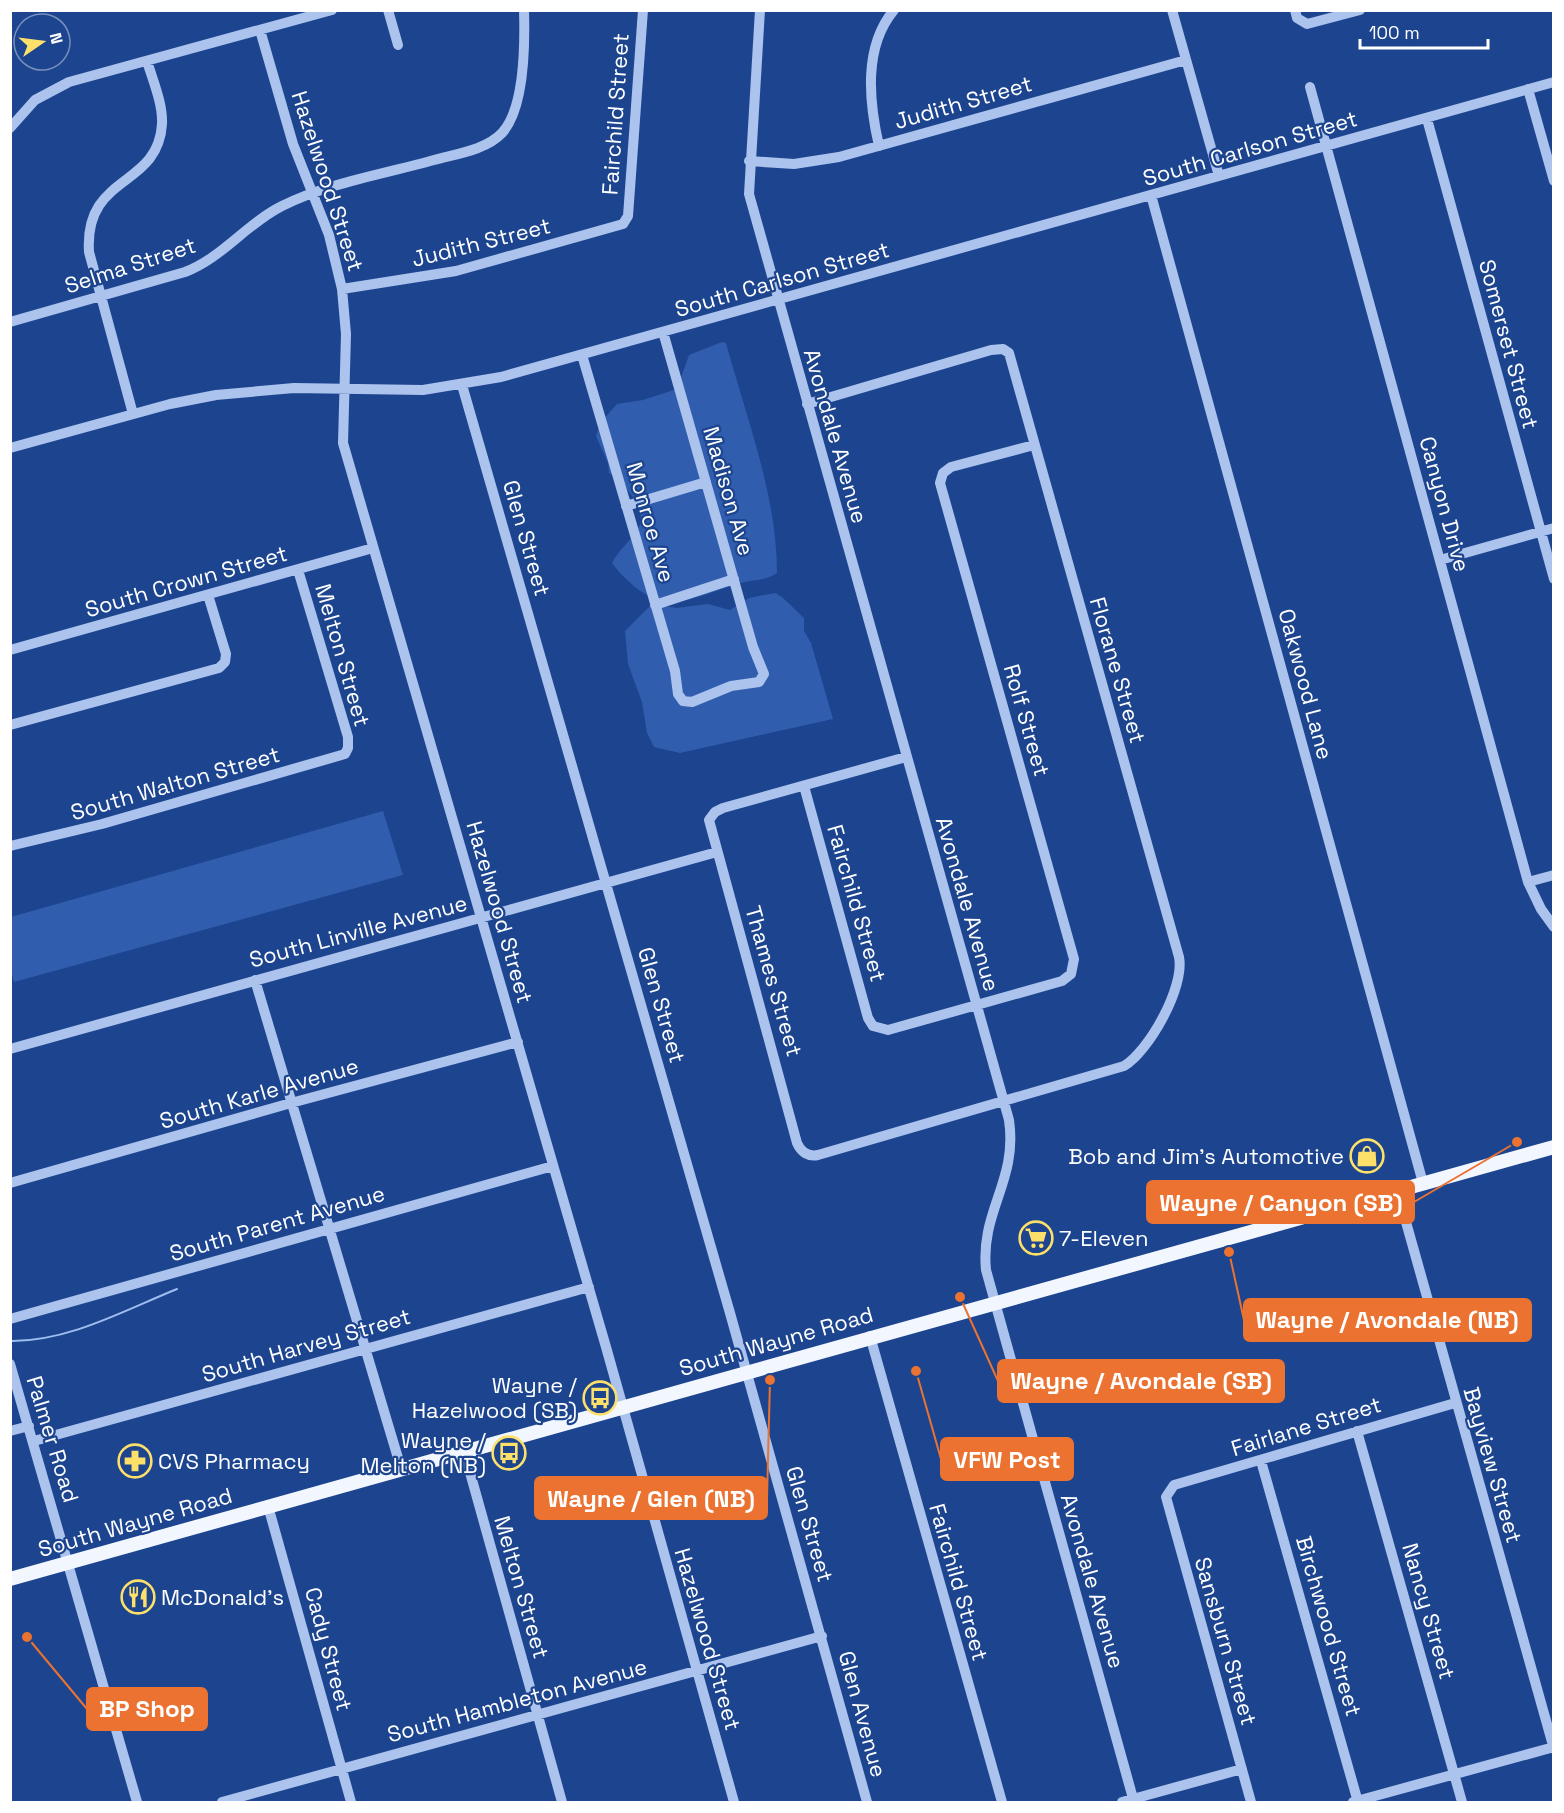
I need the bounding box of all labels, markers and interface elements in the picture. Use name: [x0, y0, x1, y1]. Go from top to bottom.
north arrow: [12, 12, 72, 72]
scale bar: [1360, 12, 1488, 50]
text: 100 m: [1369, 21, 1420, 44]
text: N: [45, 31, 68, 46]
street label: Fairchild Street: [595, 32, 635, 196]
street label: Judith Street: [891, 69, 1035, 135]
street label: Hazelwood Street: [286, 87, 370, 275]
street label: South Carlson Street: [1140, 104, 1360, 192]
street label: Judith Street: [409, 211, 553, 273]
street label: Selma Street: [61, 231, 199, 299]
street label: South Carlson Street: [672, 235, 892, 323]
street label: Somerset Street: [1473, 256, 1545, 432]
street label: Avondale Avenue: [798, 345, 874, 527]
street label: Madison Ave: [697, 423, 761, 559]
street label: Canyon Drive: [1413, 433, 1477, 575]
street label: Monroe Ave: [620, 459, 682, 585]
street label: Glen Street: [497, 477, 557, 599]
street label: South Crown Street: [82, 539, 290, 623]
street label: Melton Street: [309, 580, 377, 730]
street label: Florane Street: [1084, 594, 1152, 746]
street label: Oakwood Lane: [1272, 606, 1340, 762]
street label: Rolf Street: [998, 661, 1056, 779]
street label: South Walton Street: [67, 740, 283, 826]
street label: Avondale Avenue: [930, 813, 1006, 995]
street label: Hazelwood Street: [461, 818, 539, 1006]
street label: Fairchild Street: [821, 821, 893, 985]
street label: South Linville Avenue: [246, 888, 470, 974]
street label: Thames Street: [739, 902, 809, 1060]
street label: Glen Street: [632, 944, 692, 1066]
street label: South Karle Avenue: [156, 1051, 362, 1135]
shop icon: Bob and Jim's Automotive: [1349, 1138, 1385, 1174]
place label: Bob and Jim's Automotive: [1068, 1142, 1344, 1170]
street label: South Parent Avenue: [166, 1179, 388, 1267]
callout: Wayne / Canyon (SB): [1147, 1181, 1414, 1223]
text: Wayne / Canyon (SB): [1159, 1187, 1403, 1218]
supermarket icon: 7-Eleven: [1018, 1220, 1054, 1256]
place label: 7-Eleven: [1059, 1224, 1148, 1252]
callout: Wayne / Avondale (NB): [1244, 1299, 1531, 1341]
street label: South Wayne Road: [676, 1300, 876, 1382]
street label: South Harvey Street: [198, 1302, 414, 1388]
text: Wayne / Avondale (NB): [1255, 1304, 1519, 1335]
callout: Wayne / Avondale (SB): [998, 1360, 1284, 1402]
text: Wayne / Avondale (SB): [1010, 1365, 1272, 1396]
place label: Wayne / Hazelwood (SB): [412, 1371, 578, 1424]
street label: Palmer Road: [20, 1372, 86, 1506]
bus stop icon: Wayne / Hazelwood (SB): [582, 1380, 618, 1416]
street label: Bayview Street: [1457, 1384, 1529, 1546]
street label: Fairlane Street: [1228, 1390, 1384, 1462]
place label: Wayne / Melton (NB): [360, 1426, 487, 1479]
bus stop icon: Wayne / Melton (NB): [491, 1435, 527, 1471]
callout: VFW Post: [941, 1438, 1073, 1480]
pharmacy icon: CVS Pharmacy: [117, 1443, 153, 1479]
text: VFW Post: [953, 1444, 1061, 1475]
place label: CVS Pharmacy: [158, 1447, 310, 1475]
street label: Glen Street: [780, 1463, 840, 1585]
callout: Wayne / Glen (NB): [535, 1477, 767, 1519]
street label: South Wayne Road: [35, 1481, 235, 1563]
text: Wayne / Glen (NB): [547, 1483, 755, 1514]
street label: Avondale Avenue: [1055, 1490, 1131, 1672]
street label: Fairchild Street: [923, 1500, 995, 1664]
street label: Melton Street: [488, 1512, 556, 1662]
street label: Birchwood Street: [1290, 1533, 1368, 1719]
street label: Nancy Street: [1396, 1540, 1462, 1682]
street label: Hazelwood Street: [669, 1545, 747, 1733]
street label: Sansburn Street: [1189, 1554, 1263, 1728]
restaurant icon: McDonald's: [120, 1579, 156, 1615]
place label: McDonald's: [161, 1583, 284, 1611]
street label: Cady Street: [299, 1584, 359, 1714]
street label: Glen Avenue: [833, 1648, 893, 1780]
street label: South Hambleton Avenue: [384, 1652, 650, 1748]
callout: BP Shop: [87, 1688, 207, 1730]
text: BP Shop: [99, 1693, 195, 1724]

